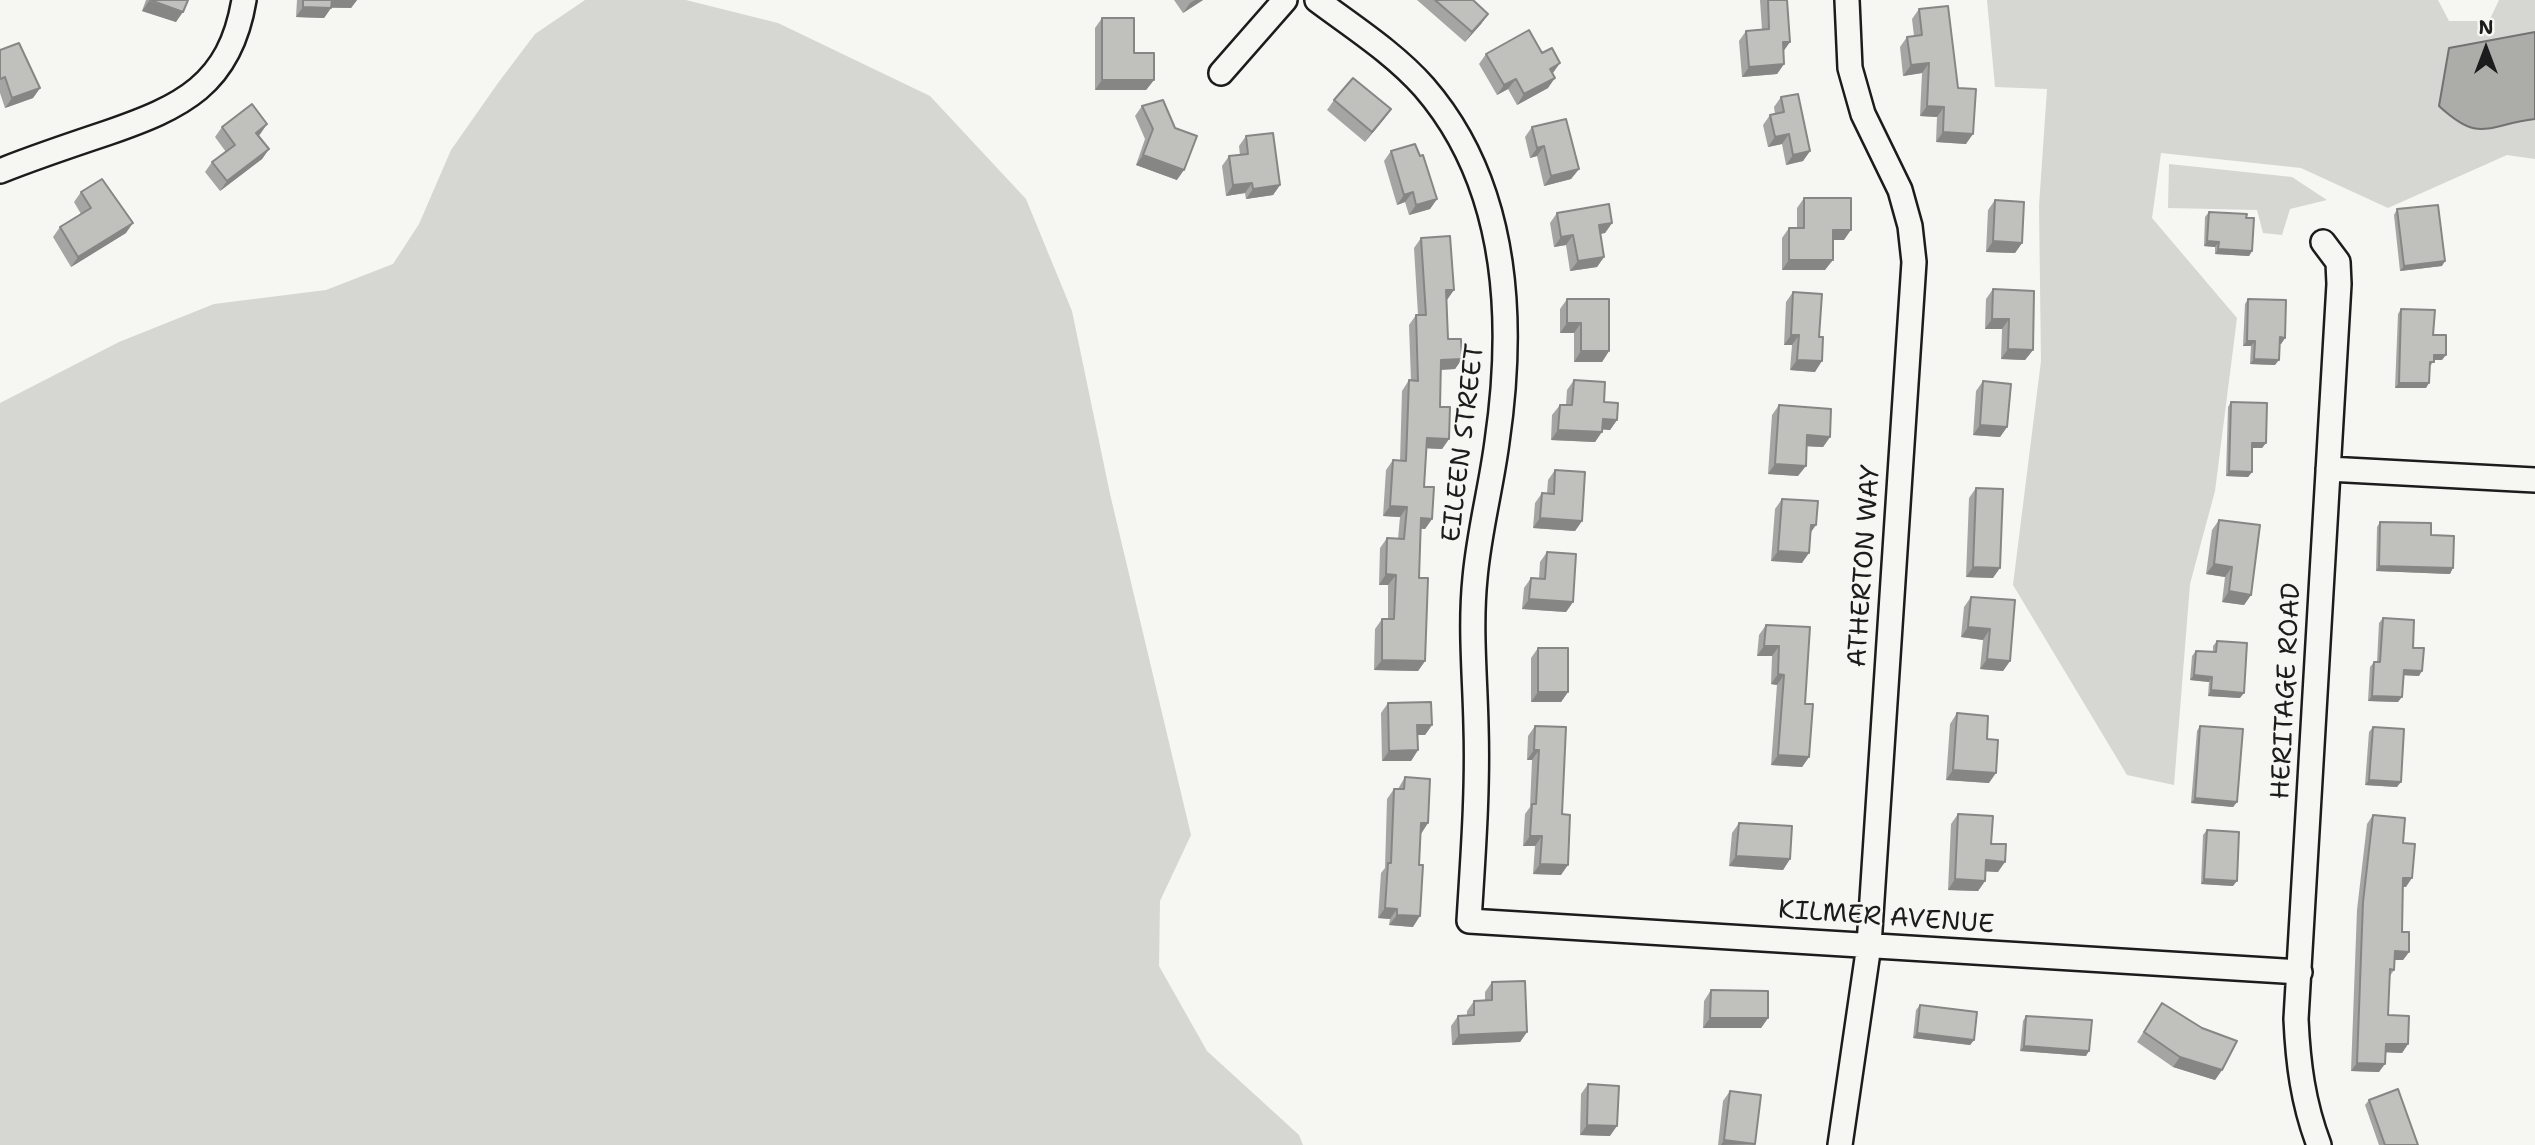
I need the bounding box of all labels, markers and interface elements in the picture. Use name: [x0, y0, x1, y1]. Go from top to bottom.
north arrow: [2451, 14, 2521, 84]
text: N: [2478, 15, 2494, 40]
street label: EILEEN STREET: [1436, 342, 1492, 544]
street label: ATHERTON WAY: [1842, 464, 1888, 668]
street label: HERITAGE ROAD: [2266, 582, 2308, 800]
street label: KILMER AVENUE: [1777, 895, 1995, 941]

